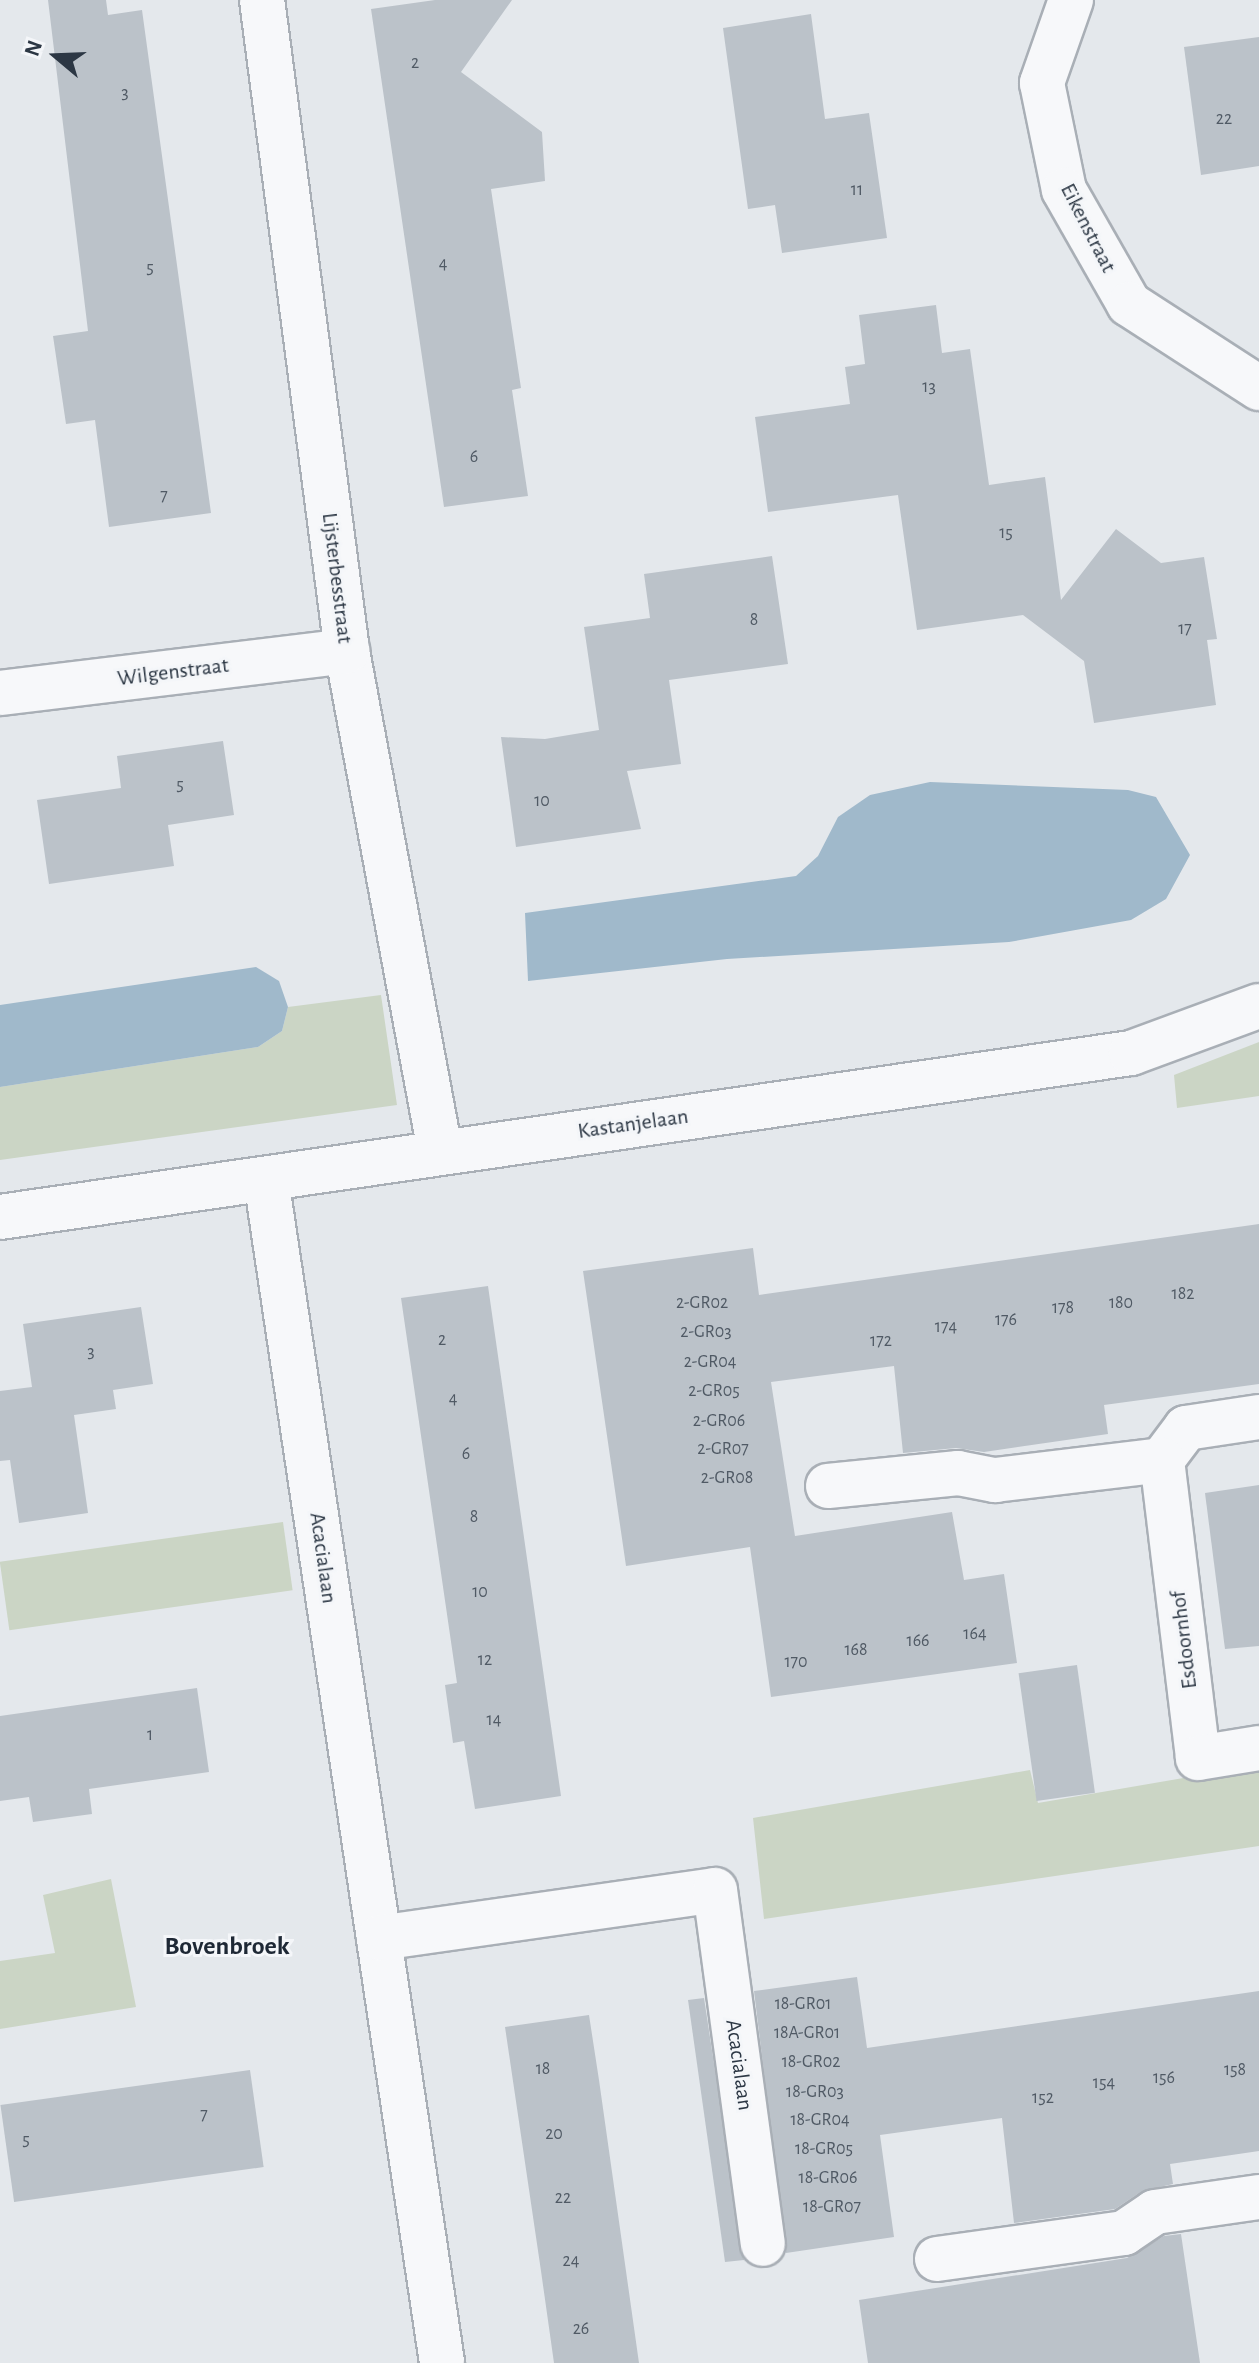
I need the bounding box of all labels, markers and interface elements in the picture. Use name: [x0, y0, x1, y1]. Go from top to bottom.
north arrow: [16, 16, 96, 96]
text: N: [20, 37, 46, 59]
house number: 2: [411, 52, 419, 74]
house number: 3: [121, 82, 129, 104]
house number: 22: [1216, 108, 1232, 130]
house number: 11: [851, 179, 863, 201]
street label: Eikenstraat: [1054, 179, 1122, 277]
house number: 4: [439, 253, 447, 275]
house number: 5: [146, 257, 154, 279]
house number: 13: [922, 376, 936, 398]
house number: 6: [470, 446, 478, 468]
house number: 7: [160, 485, 168, 507]
street label: Lijsterbesstraat: [316, 511, 358, 645]
house number: 15: [999, 522, 1013, 544]
house number: 8: [750, 609, 758, 631]
house number: 17: [1178, 618, 1192, 640]
street label: Wilgenstraat: [116, 652, 230, 692]
house number: 5: [176, 774, 184, 796]
house number: 10: [534, 790, 550, 812]
street label: Kastanjelaan: [576, 1103, 690, 1145]
house number: 182: [1172, 1283, 1194, 1305]
house number: 2-GR02: [676, 1292, 728, 1314]
house number: 180: [1109, 1292, 1133, 1314]
house number: 178: [1052, 1297, 1074, 1319]
house number: 176: [995, 1309, 1017, 1331]
house number: 174: [935, 1316, 957, 1338]
house number: 2-GR03: [680, 1321, 732, 1343]
house number: 2: [438, 1329, 446, 1351]
house number: 172: [870, 1330, 892, 1352]
house number: 3: [87, 1341, 95, 1363]
house number: 2-GR04: [684, 1351, 736, 1373]
house number: 2-GR05: [688, 1380, 740, 1402]
house number: 4: [449, 1388, 457, 1410]
house number: 2-GR06: [693, 1410, 745, 1432]
house number: 2-GR07: [697, 1438, 749, 1460]
house number: 6: [462, 1443, 470, 1465]
house number: 2-GR08: [701, 1467, 753, 1489]
house number: 8: [470, 1506, 478, 1528]
street label: Acacialaan: [304, 1511, 342, 1605]
house number: 10: [472, 1581, 488, 1603]
street label: Esdoornhof: [1165, 1590, 1203, 1690]
house number: 164: [963, 1623, 987, 1645]
house number: 166: [906, 1630, 930, 1652]
house number: 168: [844, 1639, 868, 1661]
house number: 12: [478, 1649, 492, 1671]
house number: 170: [784, 1651, 808, 1673]
house number: 14: [487, 1709, 501, 1731]
house number: 1: [147, 1724, 153, 1746]
district label: Bovenbroek: [164, 1931, 290, 1963]
house number: 18-GR01: [775, 1993, 831, 2015]
street label: Acacialaan: [720, 2018, 758, 2112]
house number: 18A-GR01: [774, 2022, 840, 2044]
house number: 18-GR02: [782, 2051, 840, 2073]
house number: 18: [536, 2058, 550, 2080]
house number: 158: [1224, 2059, 1246, 2081]
house number: 156: [1153, 2067, 1175, 2089]
house number: 154: [1093, 2072, 1115, 2094]
house number: 18-GR03: [786, 2081, 844, 2103]
house number: 152: [1032, 2087, 1054, 2109]
house number: 7: [200, 2104, 208, 2126]
house number: 18-GR04: [790, 2109, 850, 2131]
house number: 20: [545, 2123, 563, 2145]
house number: 5: [22, 2129, 30, 2151]
house number: 18-GR05: [795, 2138, 853, 2160]
house number: 18-GR06: [798, 2167, 858, 2189]
house number: 22: [555, 2187, 571, 2209]
house number: 18-GR07: [803, 2196, 861, 2218]
house number: 24: [563, 2250, 579, 2272]
house number: 26: [573, 2318, 589, 2340]

